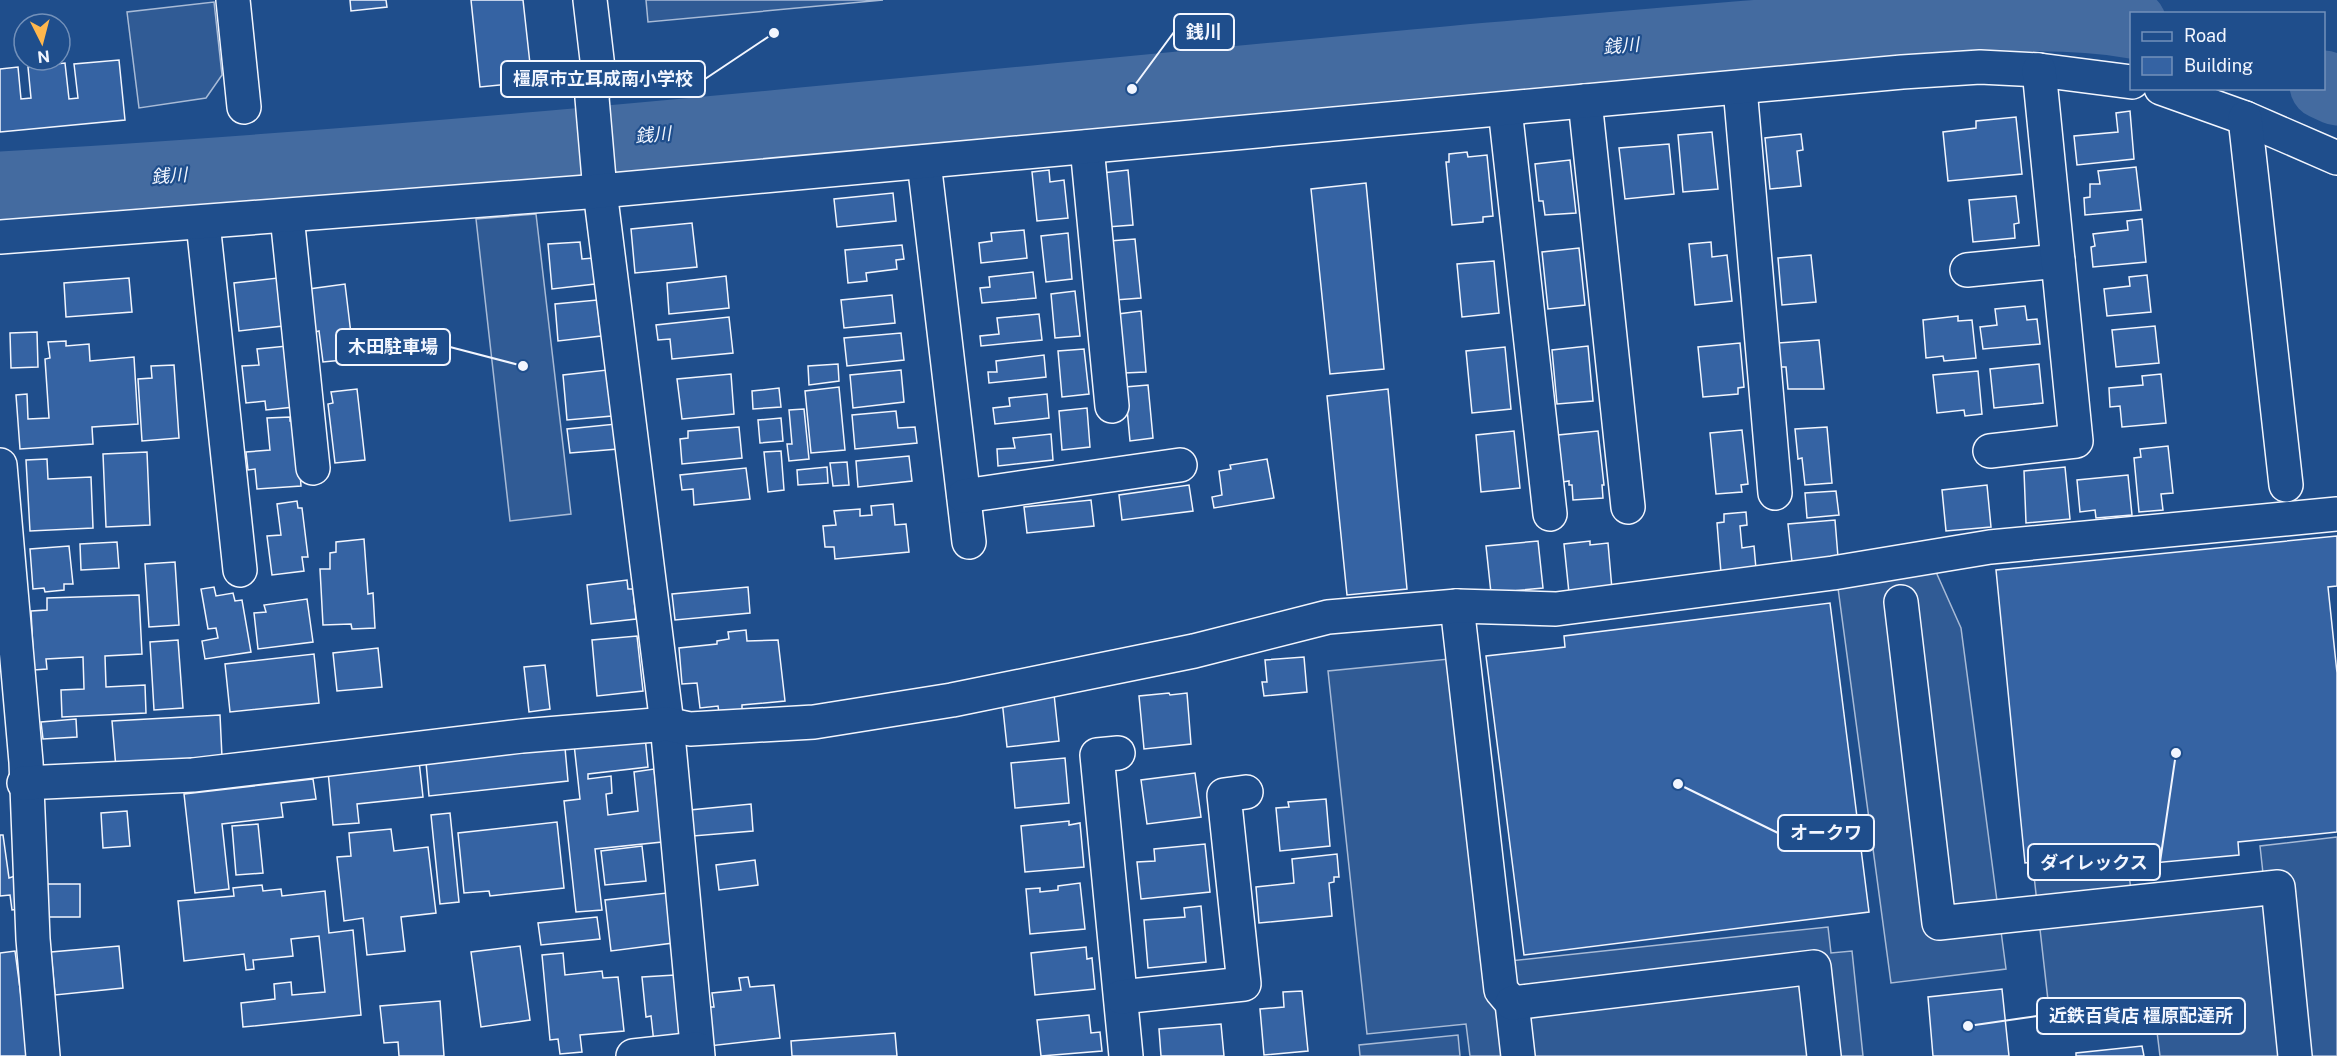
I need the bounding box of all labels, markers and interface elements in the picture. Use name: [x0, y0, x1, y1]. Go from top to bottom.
north arrow: [12, 12, 72, 72]
legend: [2130, 12, 2325, 90]
callout: 銭川: [1174, 14, 1234, 50]
text: 銭川: [1185, 21, 1222, 42]
text: Road: [2184, 25, 2227, 46]
water label: 銭川: [1602, 33, 1642, 58]
text: N: [36, 46, 51, 67]
text: Building: [2184, 55, 2253, 76]
callout: 橿原市立耳成南小学校: [501, 61, 705, 97]
text: 橿原市立耳成南小学校: [513, 68, 693, 89]
water label: 銭川: [634, 122, 674, 147]
water label: 銭川: [150, 164, 190, 187]
callout: 木田駐車場: [336, 329, 450, 365]
text: 木田駐車場: [348, 336, 438, 357]
callout: オークワ: [1778, 815, 1874, 851]
text: オークワ: [1790, 822, 1862, 843]
callout: ダイレックス: [2028, 844, 2160, 880]
text: ダイレックス: [2040, 852, 2148, 873]
callout: 近鉄百貨店 橿原配達所: [2037, 998, 2245, 1034]
text: 近鉄百貨店 橿原配達所: [2049, 1005, 2233, 1026]

